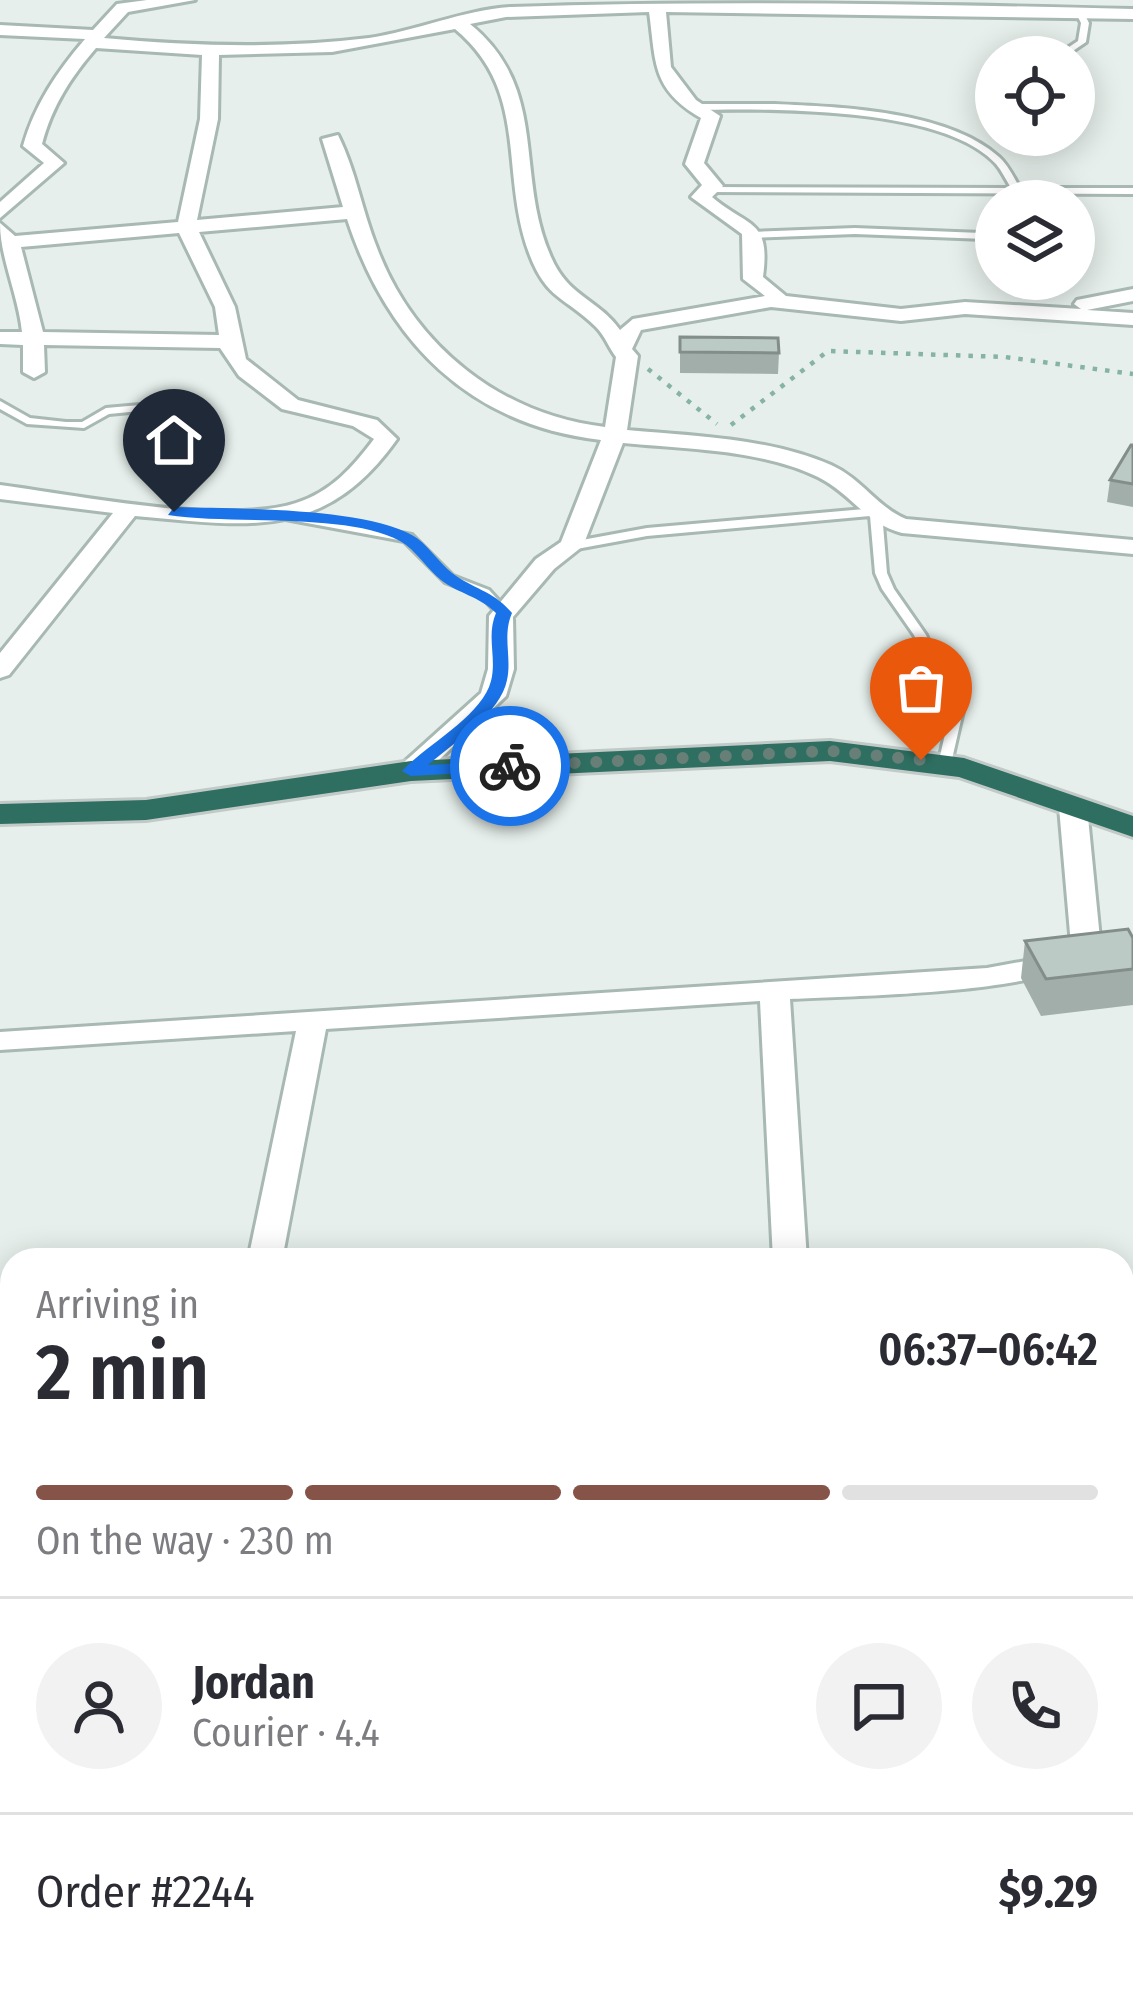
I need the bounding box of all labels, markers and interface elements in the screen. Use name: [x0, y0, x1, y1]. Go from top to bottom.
map controls: [975, 36, 1095, 300]
button: locate: [975, 36, 1095, 156]
button: layers: [975, 180, 1095, 300]
pin: [123, 389, 225, 512]
icon: home: [141, 407, 207, 473]
pin: [870, 637, 972, 760]
icon: bag: [888, 655, 954, 721]
courier: [450, 706, 570, 826]
icon: bike: [477, 733, 543, 799]
text: Arriving in: [36, 1282, 199, 1328]
text: 06:37–06:42: [878, 1323, 1098, 1377]
text: 2 min: [36, 1326, 209, 1420]
text: On the way · 230 m: [36, 1518, 334, 1564]
button: person: [36, 1643, 162, 1769]
button: chat: [816, 1643, 942, 1769]
button: phone: [972, 1643, 1098, 1769]
text: Jordan: [192, 1656, 315, 1710]
text: Courier · 4.4: [192, 1710, 380, 1756]
text: Order #2244: [36, 1865, 255, 1919]
text: $9.29: [999, 1865, 1098, 1919]

